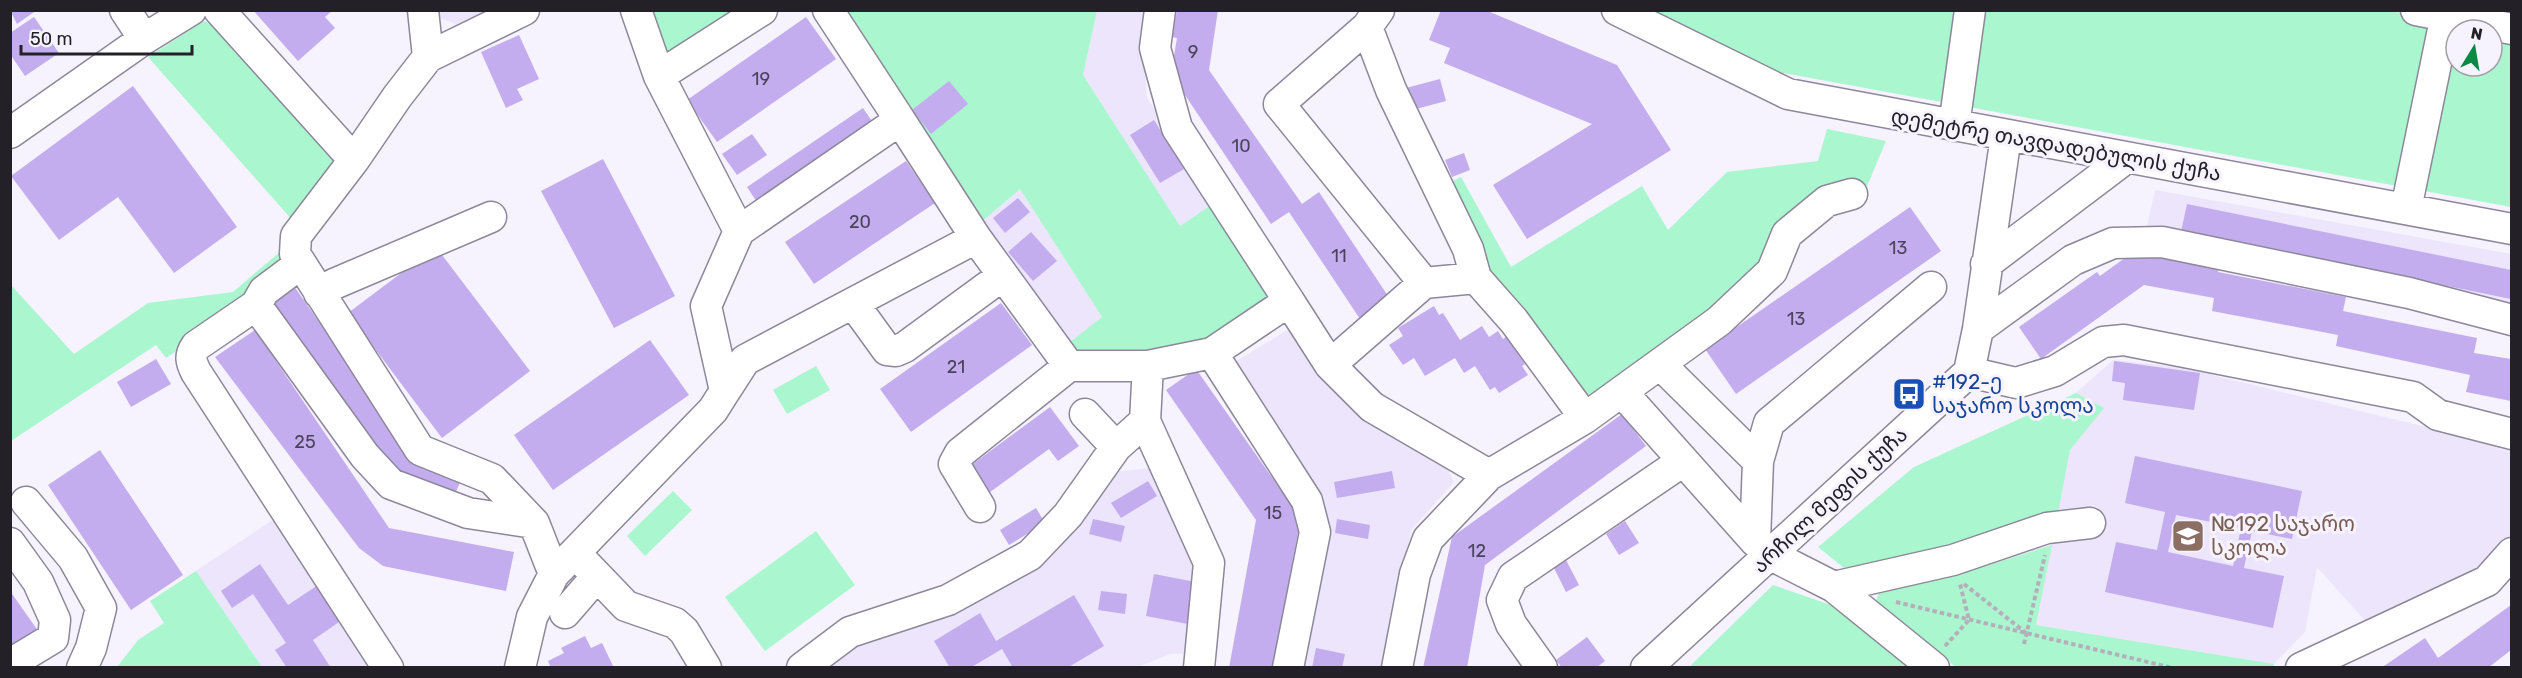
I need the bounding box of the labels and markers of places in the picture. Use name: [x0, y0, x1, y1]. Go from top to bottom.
place label: #192-ე საჯარო სკოლა: [1932, 369, 2094, 419]
bus stop icon: #192-ე საჯარო სკოლა: [1891, 376, 1927, 412]
place label: №192 საჯარო სკოლა: [2211, 511, 2355, 561]
school or university icon: №192 საჯარო სკოლა: [2170, 518, 2206, 554]

